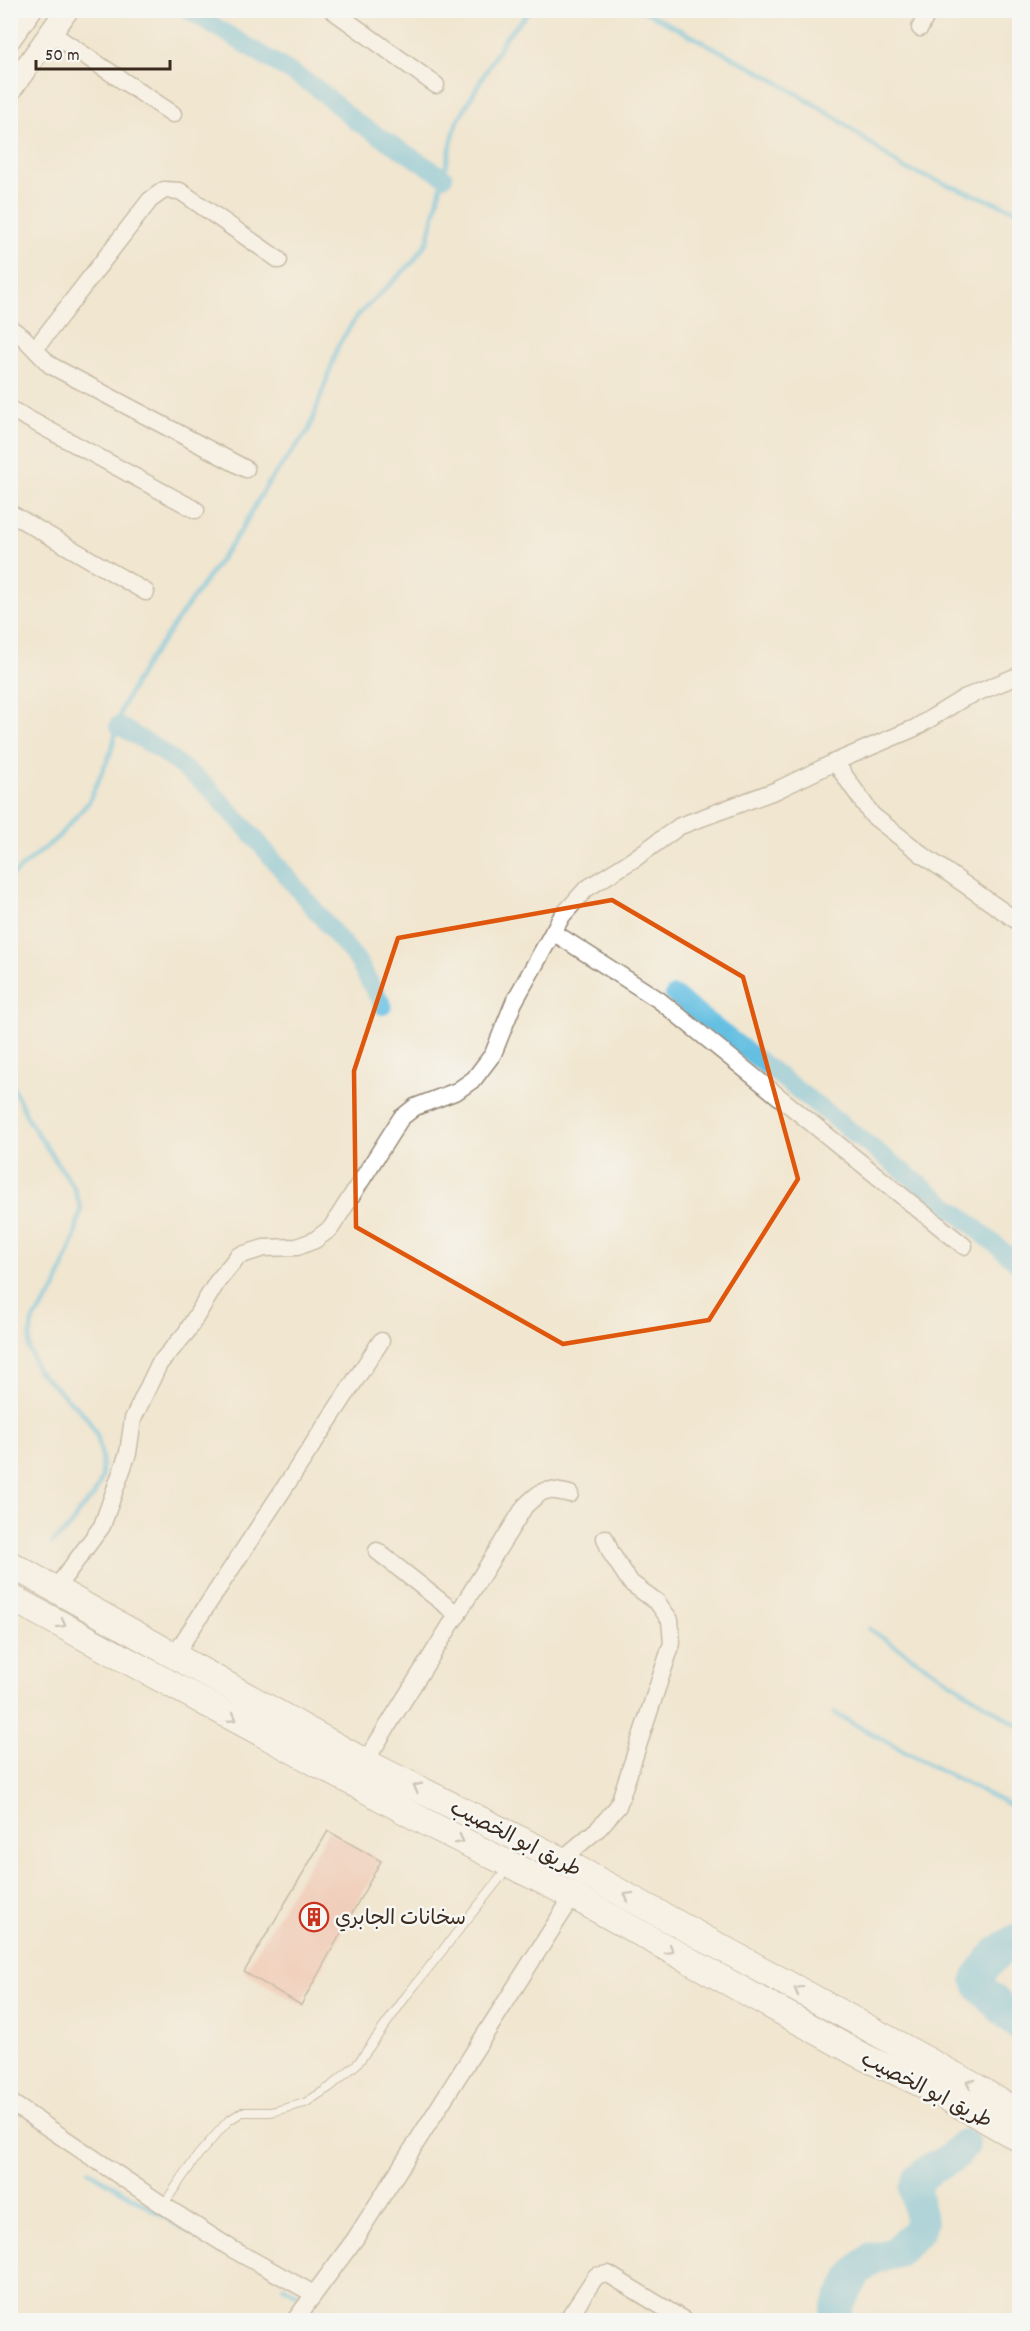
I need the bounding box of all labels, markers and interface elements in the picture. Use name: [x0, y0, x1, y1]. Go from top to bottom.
scale bar: [36, 33, 170, 71]
text: 50 m: [45, 44, 80, 69]
one-way arrow: [56, 1617, 66, 1628]
one-way arrow: [227, 1711, 237, 1722]
one-way arrow: [412, 1783, 423, 1795]
street label: طريق ابو الخصيب: [444, 1795, 586, 1887]
one-way arrow: [454, 1833, 465, 1844]
one-way arrow: [623, 1892, 634, 1903]
building icon: سخانات الجابري: [298, 1901, 330, 1933]
place label: سخانات الجابري: [335, 1905, 466, 1935]
one-way arrow: [664, 1943, 674, 1954]
one-way arrow: [794, 1986, 805, 1997]
street label: طريق ابو الخصيب: [855, 2046, 997, 2138]
one-way arrow: [966, 2079, 976, 2091]

